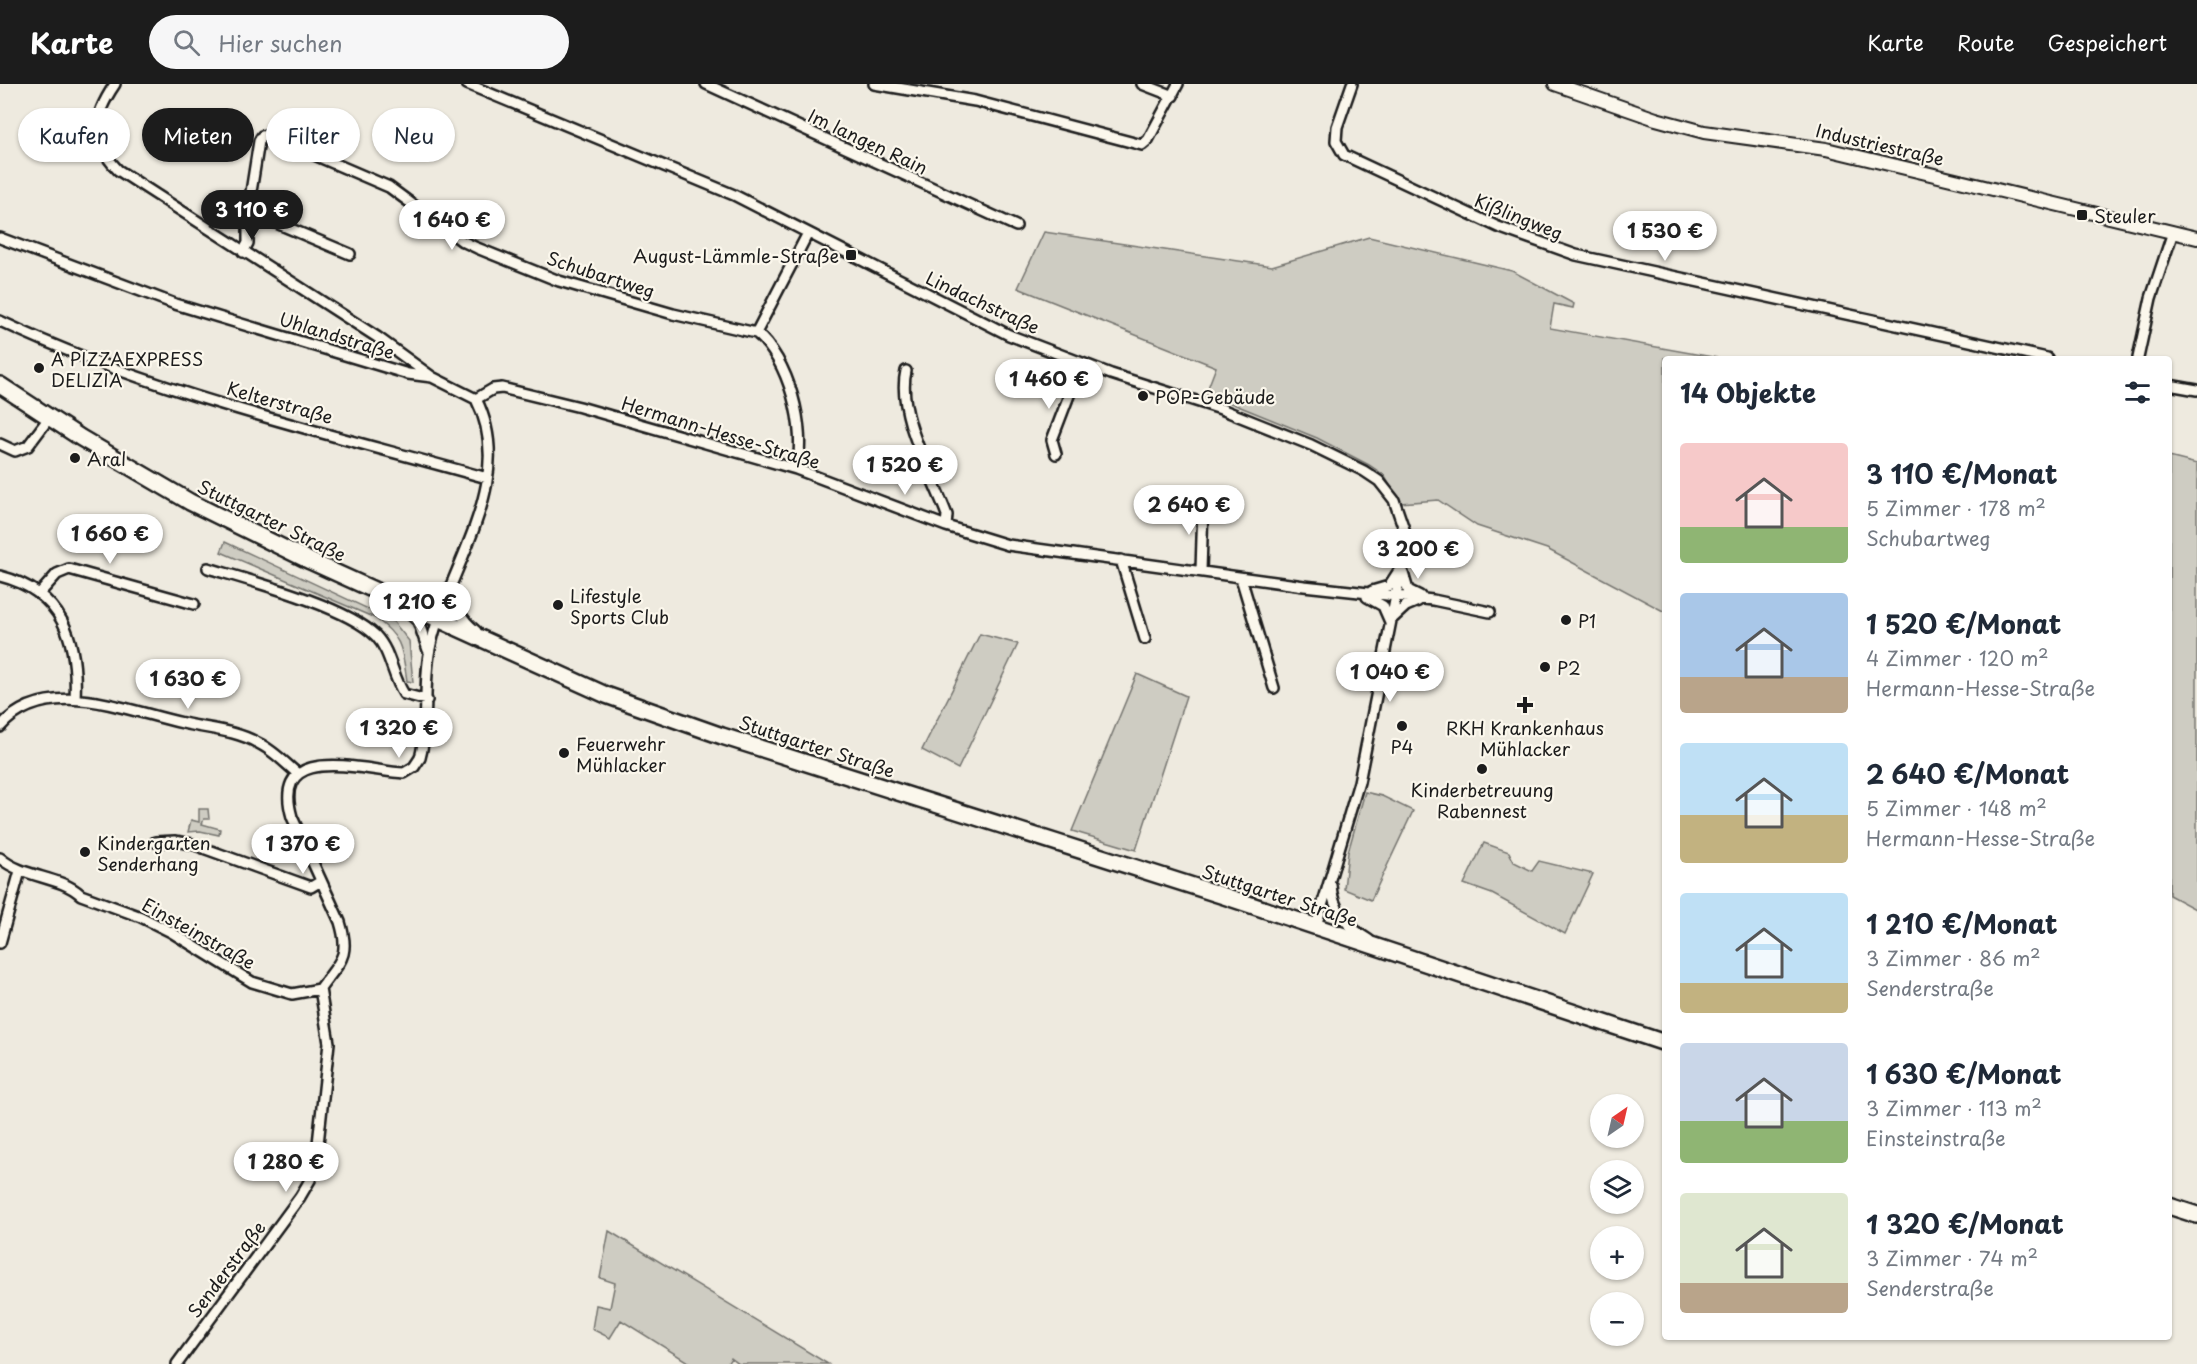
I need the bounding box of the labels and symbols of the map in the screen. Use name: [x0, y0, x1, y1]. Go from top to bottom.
street label: Im langen Rain: [804, 101, 932, 181]
street label: Industriestraße: [1813, 116, 1947, 172]
street label: Kißlingweg: [1471, 186, 1567, 246]
pin: 3 110 €: [197, 190, 307, 241]
pin: 1 640 €: [397, 200, 507, 251]
place label: Steuler: [2094, 202, 2156, 229]
marker: Steuler: [2075, 208, 2089, 222]
pin: 1 530 €: [1610, 211, 1720, 262]
place label: August-Lämmle-Straße: [633, 242, 839, 269]
street label: Schubartweg: [543, 244, 659, 304]
marker: August-Lämmle-Straße: [844, 248, 858, 262]
street label: Lindachstraße: [922, 264, 1044, 340]
street label: Uhlandstraße: [276, 305, 398, 365]
place label: A PIZZAEXPRESS DELIZIA: [51, 345, 203, 393]
pin: 1 460 €: [994, 359, 1104, 410]
marker: A PIZZAEXPRESS DELIZIA: [32, 361, 46, 375]
street label: Kelterstraße: [224, 374, 336, 430]
place label: POP-Gebäude: [1155, 383, 1275, 410]
street label: Hermann-Hesse-Straße: [618, 389, 824, 475]
marker: POP-Gebäude: [1136, 389, 1150, 403]
place label: Aral: [87, 445, 126, 472]
pin: 1 520 €: [850, 445, 960, 496]
marker: Aral: [68, 451, 82, 465]
street label: Stuttgarter Straße: [193, 472, 351, 568]
pin: 2 640 €: [1134, 485, 1244, 536]
pin: 1 660 €: [55, 514, 165, 565]
pin: 3 200 €: [1363, 529, 1473, 580]
pin: 1 210 €: [365, 582, 475, 633]
place label: Lifestyle Sports Club: [570, 582, 669, 630]
marker: Lifestyle Sports Club: [551, 598, 565, 612]
place label: P1: [1578, 607, 1596, 634]
marker: P1: [1559, 613, 1573, 627]
pin: 1 040 €: [1335, 652, 1445, 703]
place label: P2: [1557, 654, 1581, 681]
pin: 1 630 €: [133, 659, 243, 710]
marker: P2: [1538, 660, 1552, 674]
marker: RKH Krankenhaus Mühlacker: [1516, 696, 1534, 714]
pin: 1 320 €: [344, 708, 454, 759]
street label: Stuttgarter Straße: [736, 708, 898, 784]
place label: RKH Krankenhaus Mühlacker: [1446, 714, 1604, 762]
marker: P4: [1395, 719, 1409, 733]
place label: Feuerwehr Mühlacker: [576, 730, 667, 778]
place label: P4: [1390, 733, 1414, 760]
marker: Feuerwehr Mühlacker: [557, 746, 571, 760]
marker: Kinderbetreuung Rabennest: [1475, 762, 1489, 776]
place label: Kinderbetreuung Rabennest: [1410, 776, 1554, 824]
pin: 1 370 €: [248, 824, 358, 875]
place label: Kindergarten Senderhang: [97, 829, 211, 877]
marker: Kindergarten Senderhang: [78, 845, 92, 859]
street label: Stuttgarter Straße: [1199, 857, 1361, 933]
street label: Einsteinstraße: [138, 891, 260, 975]
north arrow: [1590, 1094, 1644, 1148]
pin: 1 280 €: [231, 1142, 341, 1193]
street label: Senderstraße: [181, 1215, 271, 1323]

